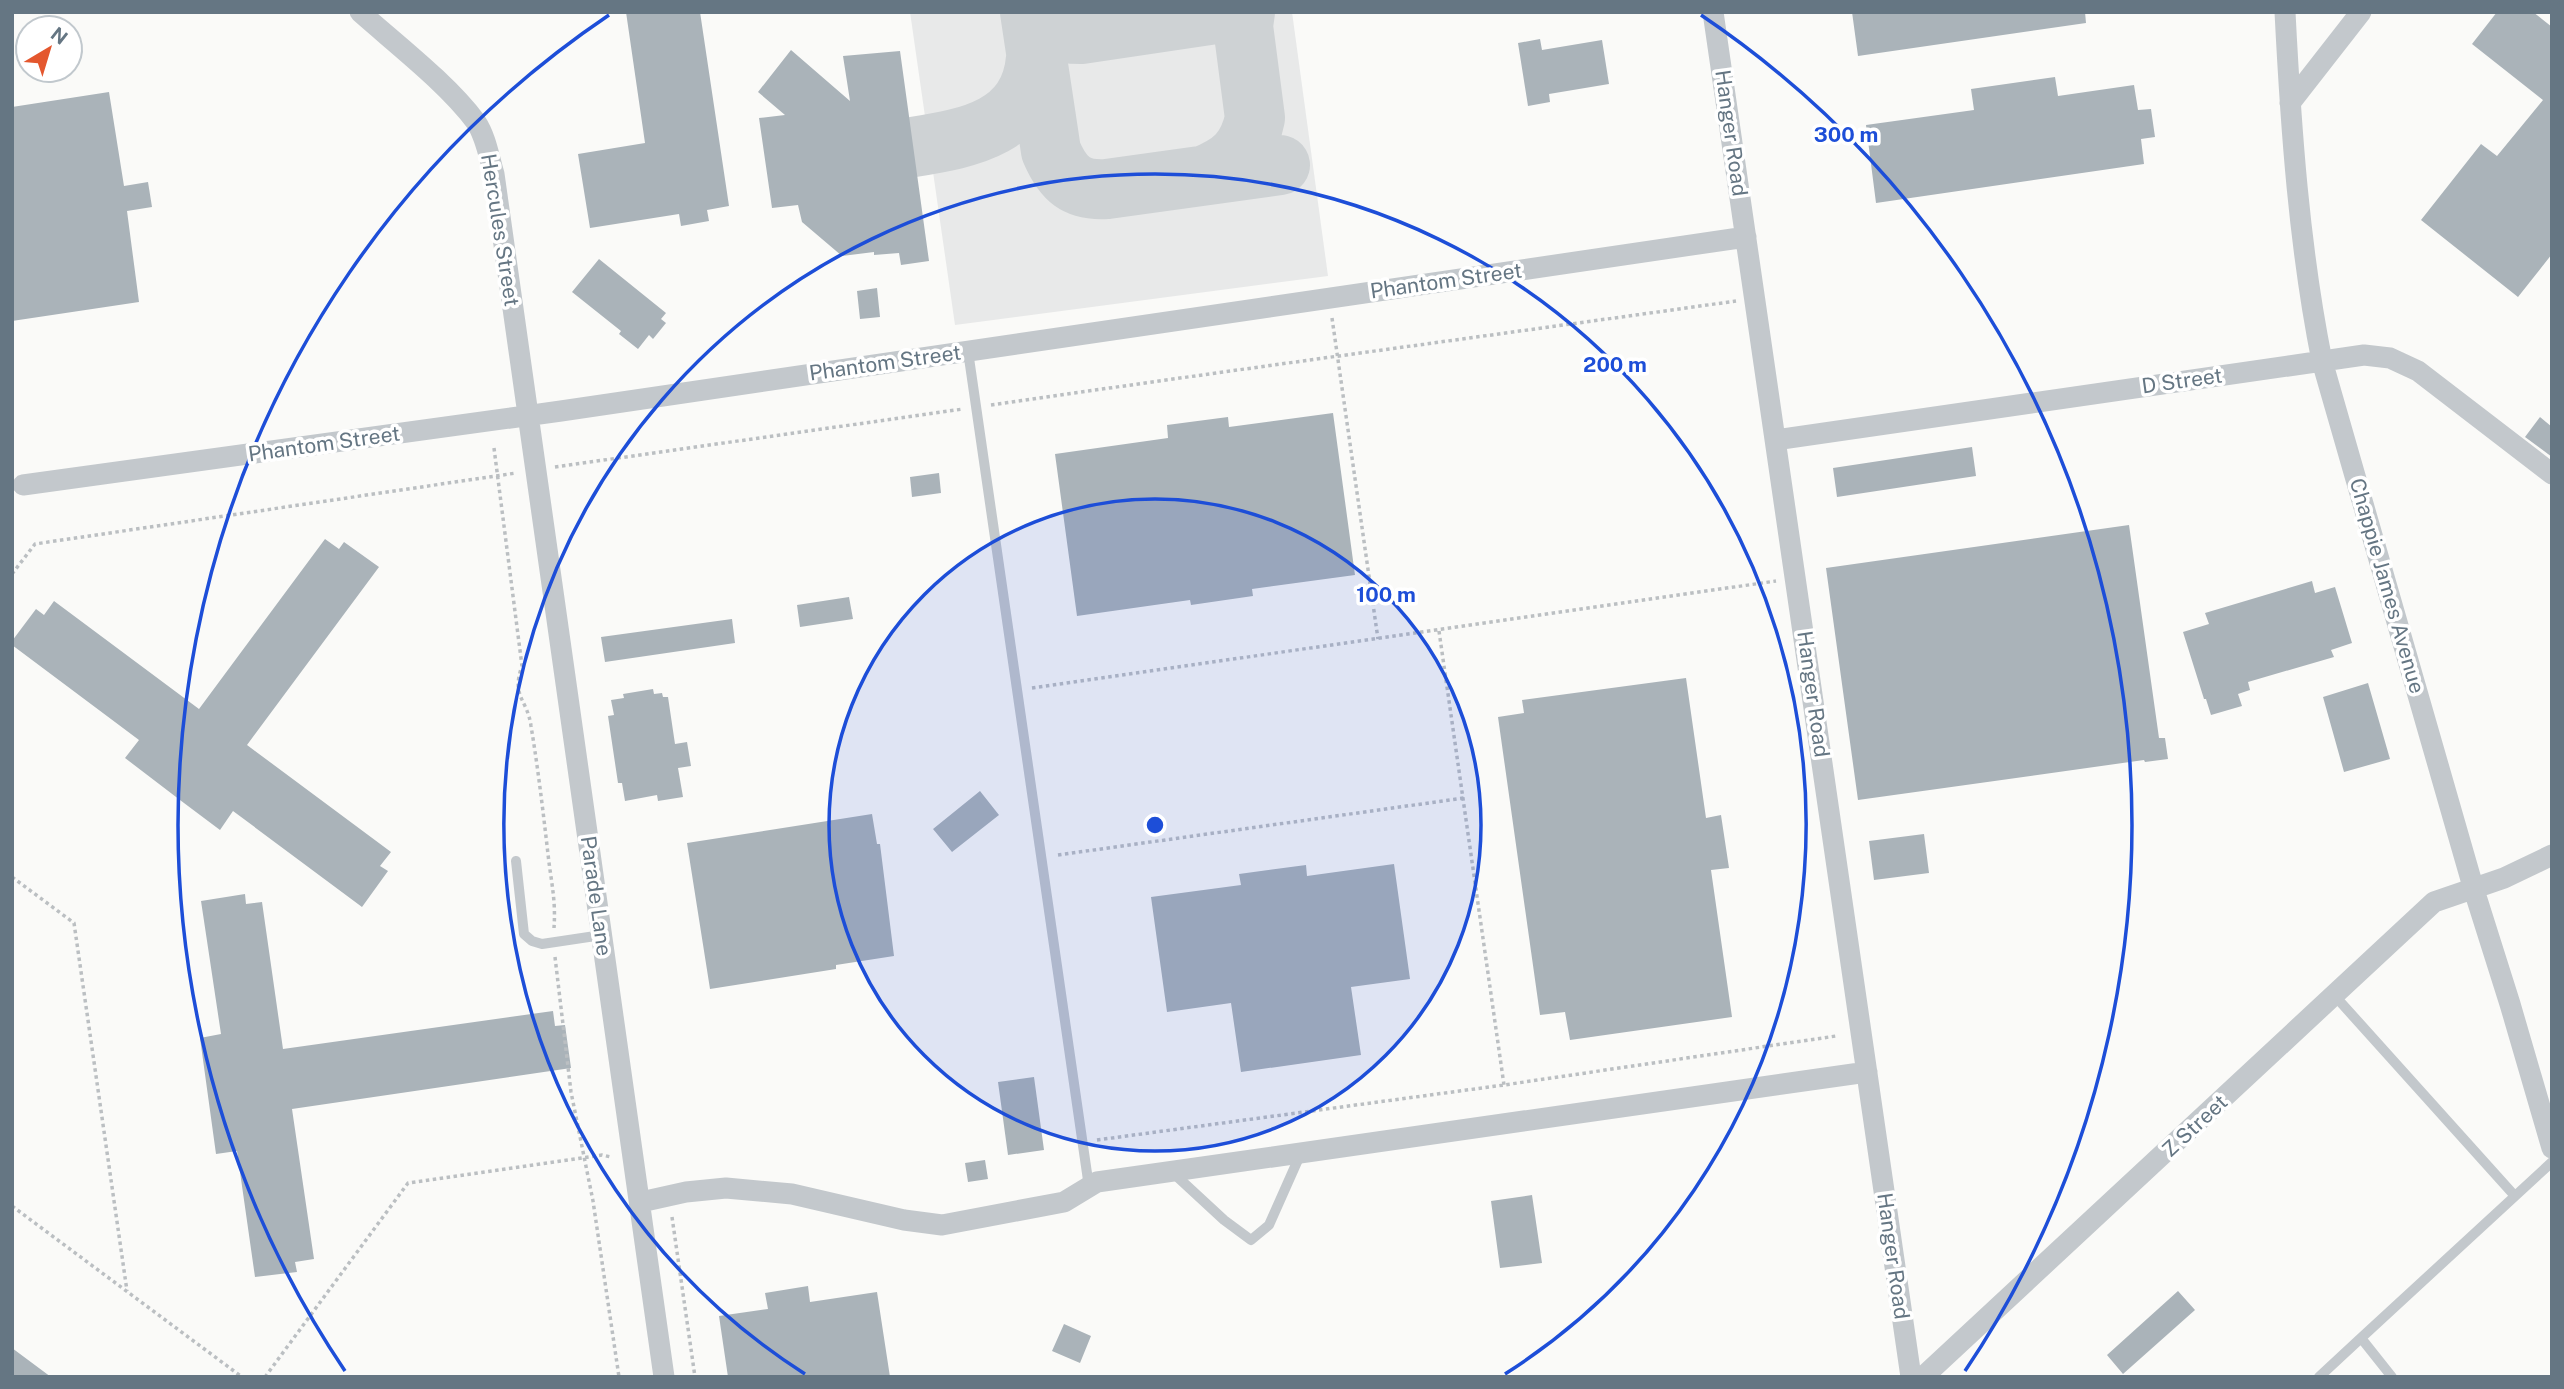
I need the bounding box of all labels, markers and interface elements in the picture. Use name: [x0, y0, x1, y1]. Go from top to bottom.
north arrow: [14, 14, 84, 84]
text: N: [47, 22, 72, 49]
street label: Hanger Road: [1710, 68, 1753, 198]
text: 300 m: [1814, 122, 1878, 147]
street label: Hercules Street: [476, 152, 525, 308]
street label: Phantom Street: [1368, 257, 1523, 304]
street label: Phantom Street: [807, 339, 962, 386]
text: 200 m: [1583, 352, 1647, 377]
street label: D Street: [2140, 362, 2224, 399]
street label: Phantom Street: [246, 420, 401, 467]
street label: Chappie James Avenue: [2345, 475, 2430, 696]
text: 100 m: [1356, 582, 1416, 607]
street label: Hanger Road: [1792, 629, 1835, 759]
centre of rings: [1143, 813, 1167, 837]
street label: Parade Lane: [576, 834, 617, 958]
street label: Z Street: [2157, 1089, 2232, 1162]
street label: Hanger Road: [1872, 1191, 1915, 1321]

